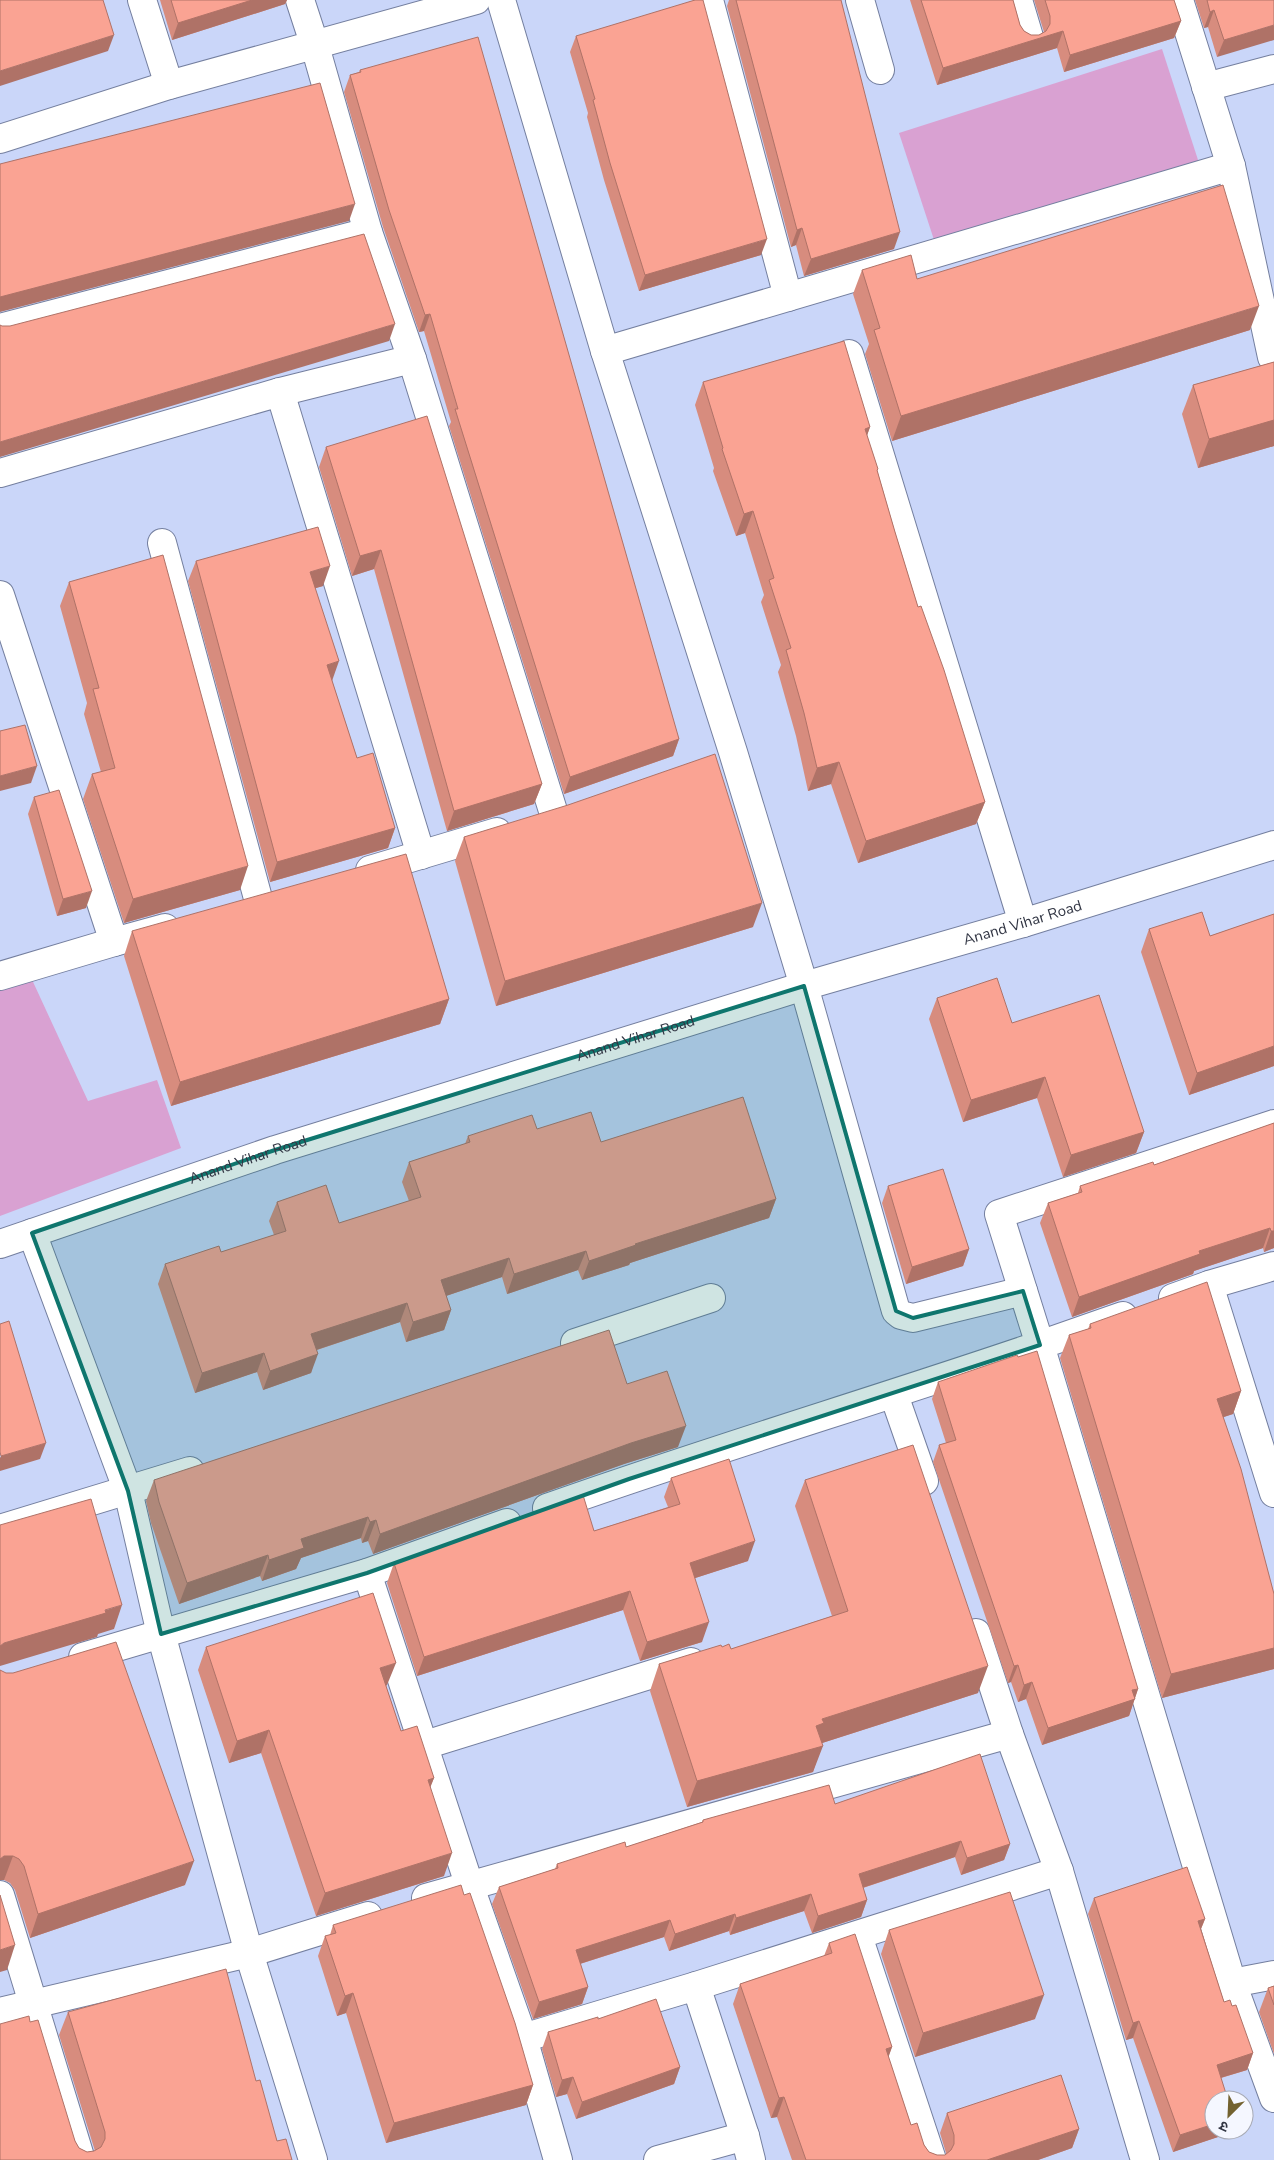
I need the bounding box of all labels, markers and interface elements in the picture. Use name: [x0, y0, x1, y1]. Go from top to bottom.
street label: Anand Vihar Road: [961, 895, 1084, 950]
street label: Anand Vihar Road: [574, 1010, 697, 1066]
street label: Anand Vihar Road: [186, 1131, 309, 1189]
north arrow: [1204, 2090, 1254, 2140]
text: उ: [1216, 2116, 1232, 2137]

